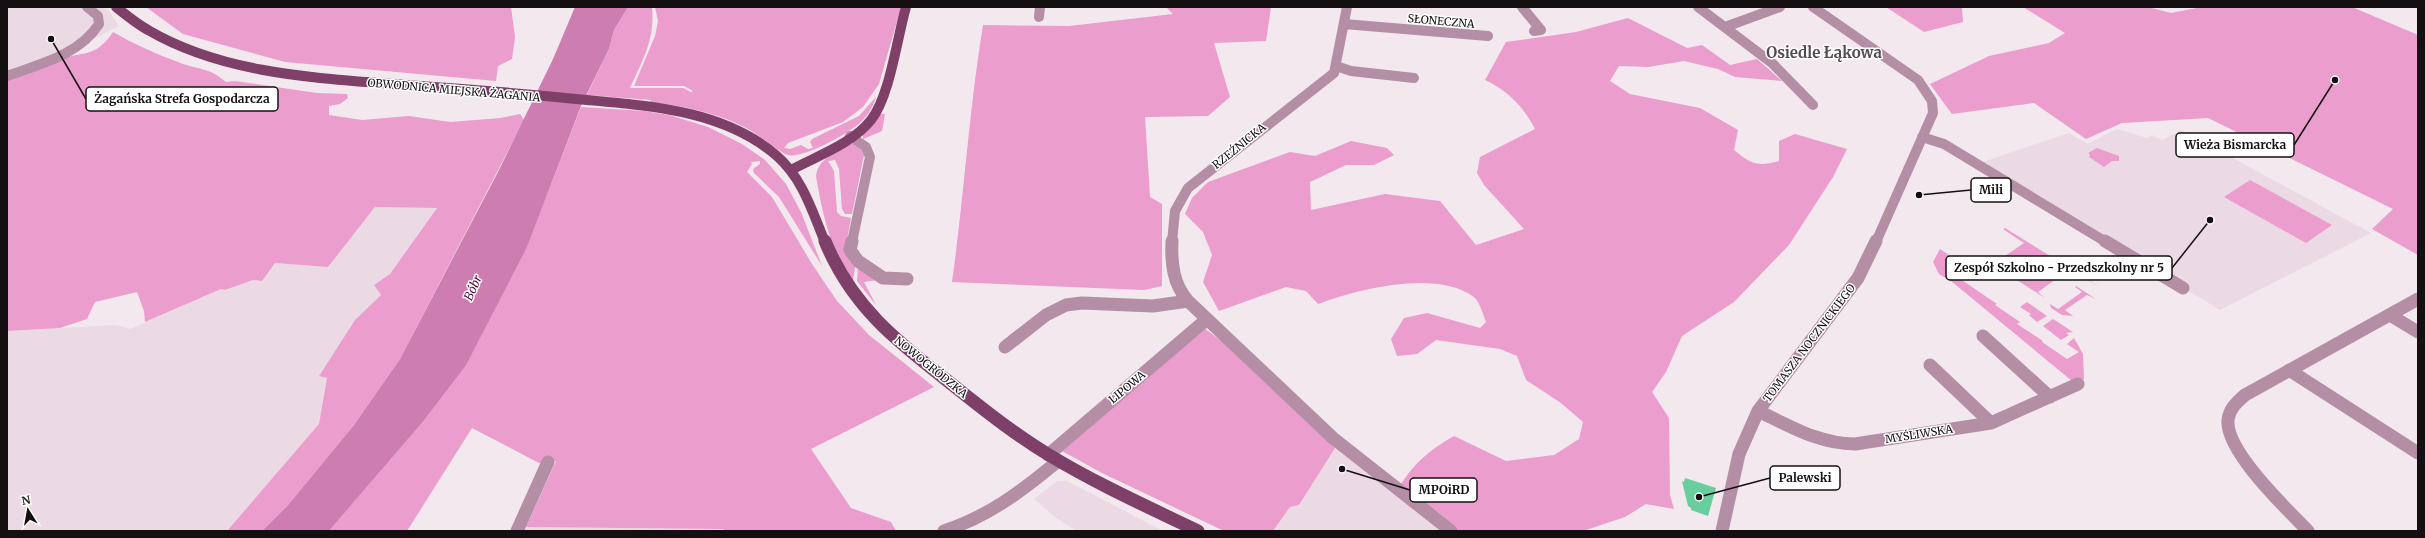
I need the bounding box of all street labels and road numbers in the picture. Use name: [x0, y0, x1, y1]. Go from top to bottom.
street label: SŁONECZNA: [1407, 11, 1475, 31]
street label: OBWODNICA MIEJSKA ŻAGANIA: [367, 75, 541, 105]
street label: RZEŹNICKA: [1209, 120, 1269, 172]
street label: TOMASZA NOCZNICKIEGO: [1760, 281, 1858, 405]
street label: NOWOGRÓDZKA: [892, 333, 971, 401]
street label: LIPOWA: [1106, 367, 1148, 406]
street label: MYŚLIWSKA: [1884, 422, 1954, 446]

